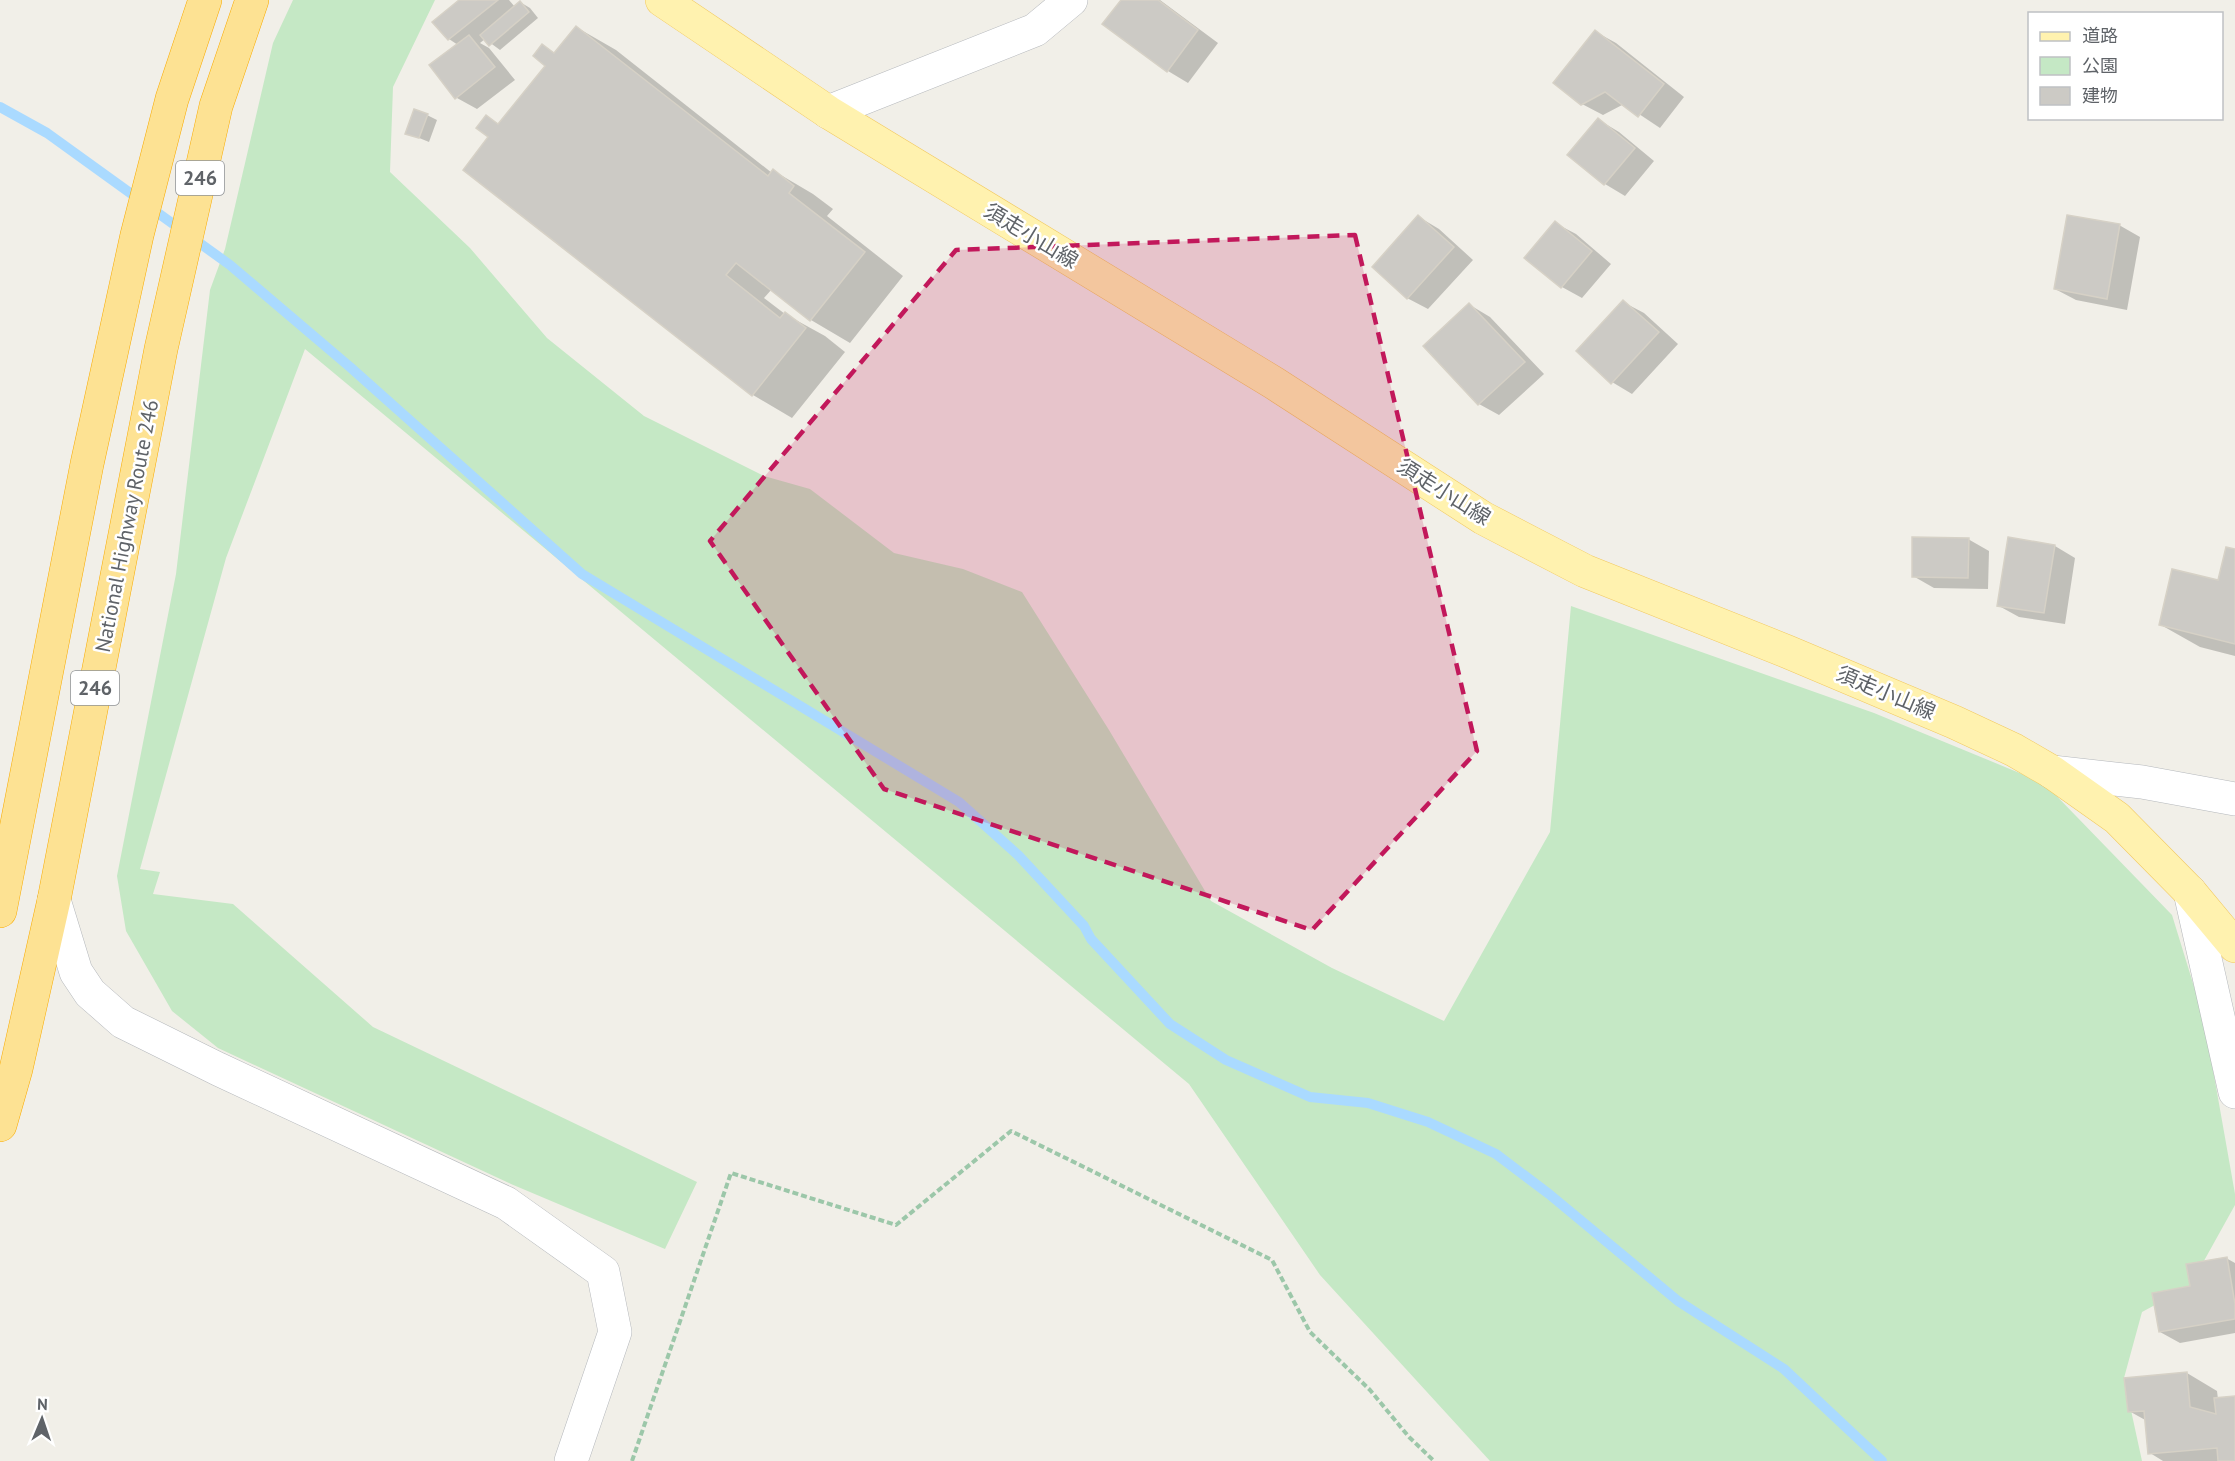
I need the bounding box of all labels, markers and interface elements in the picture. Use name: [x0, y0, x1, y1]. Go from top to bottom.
legend: [2028, 12, 2223, 120]
text: 道路: [2082, 24, 2118, 47]
text: 公園: [2082, 54, 2118, 77]
text: 建物: [2082, 84, 2118, 107]
road number: 246: [176, 161, 224, 195]
street label: 須走小山線: [979, 197, 1083, 274]
street label: National Highway Route 246: [89, 397, 164, 654]
street label: 須走小山線: [1393, 452, 1496, 531]
street label: 須走小山線: [1833, 660, 1940, 725]
road number: 246: [71, 671, 119, 705]
north arrow: [12, 1389, 72, 1449]
text: N: [37, 1394, 48, 1414]

